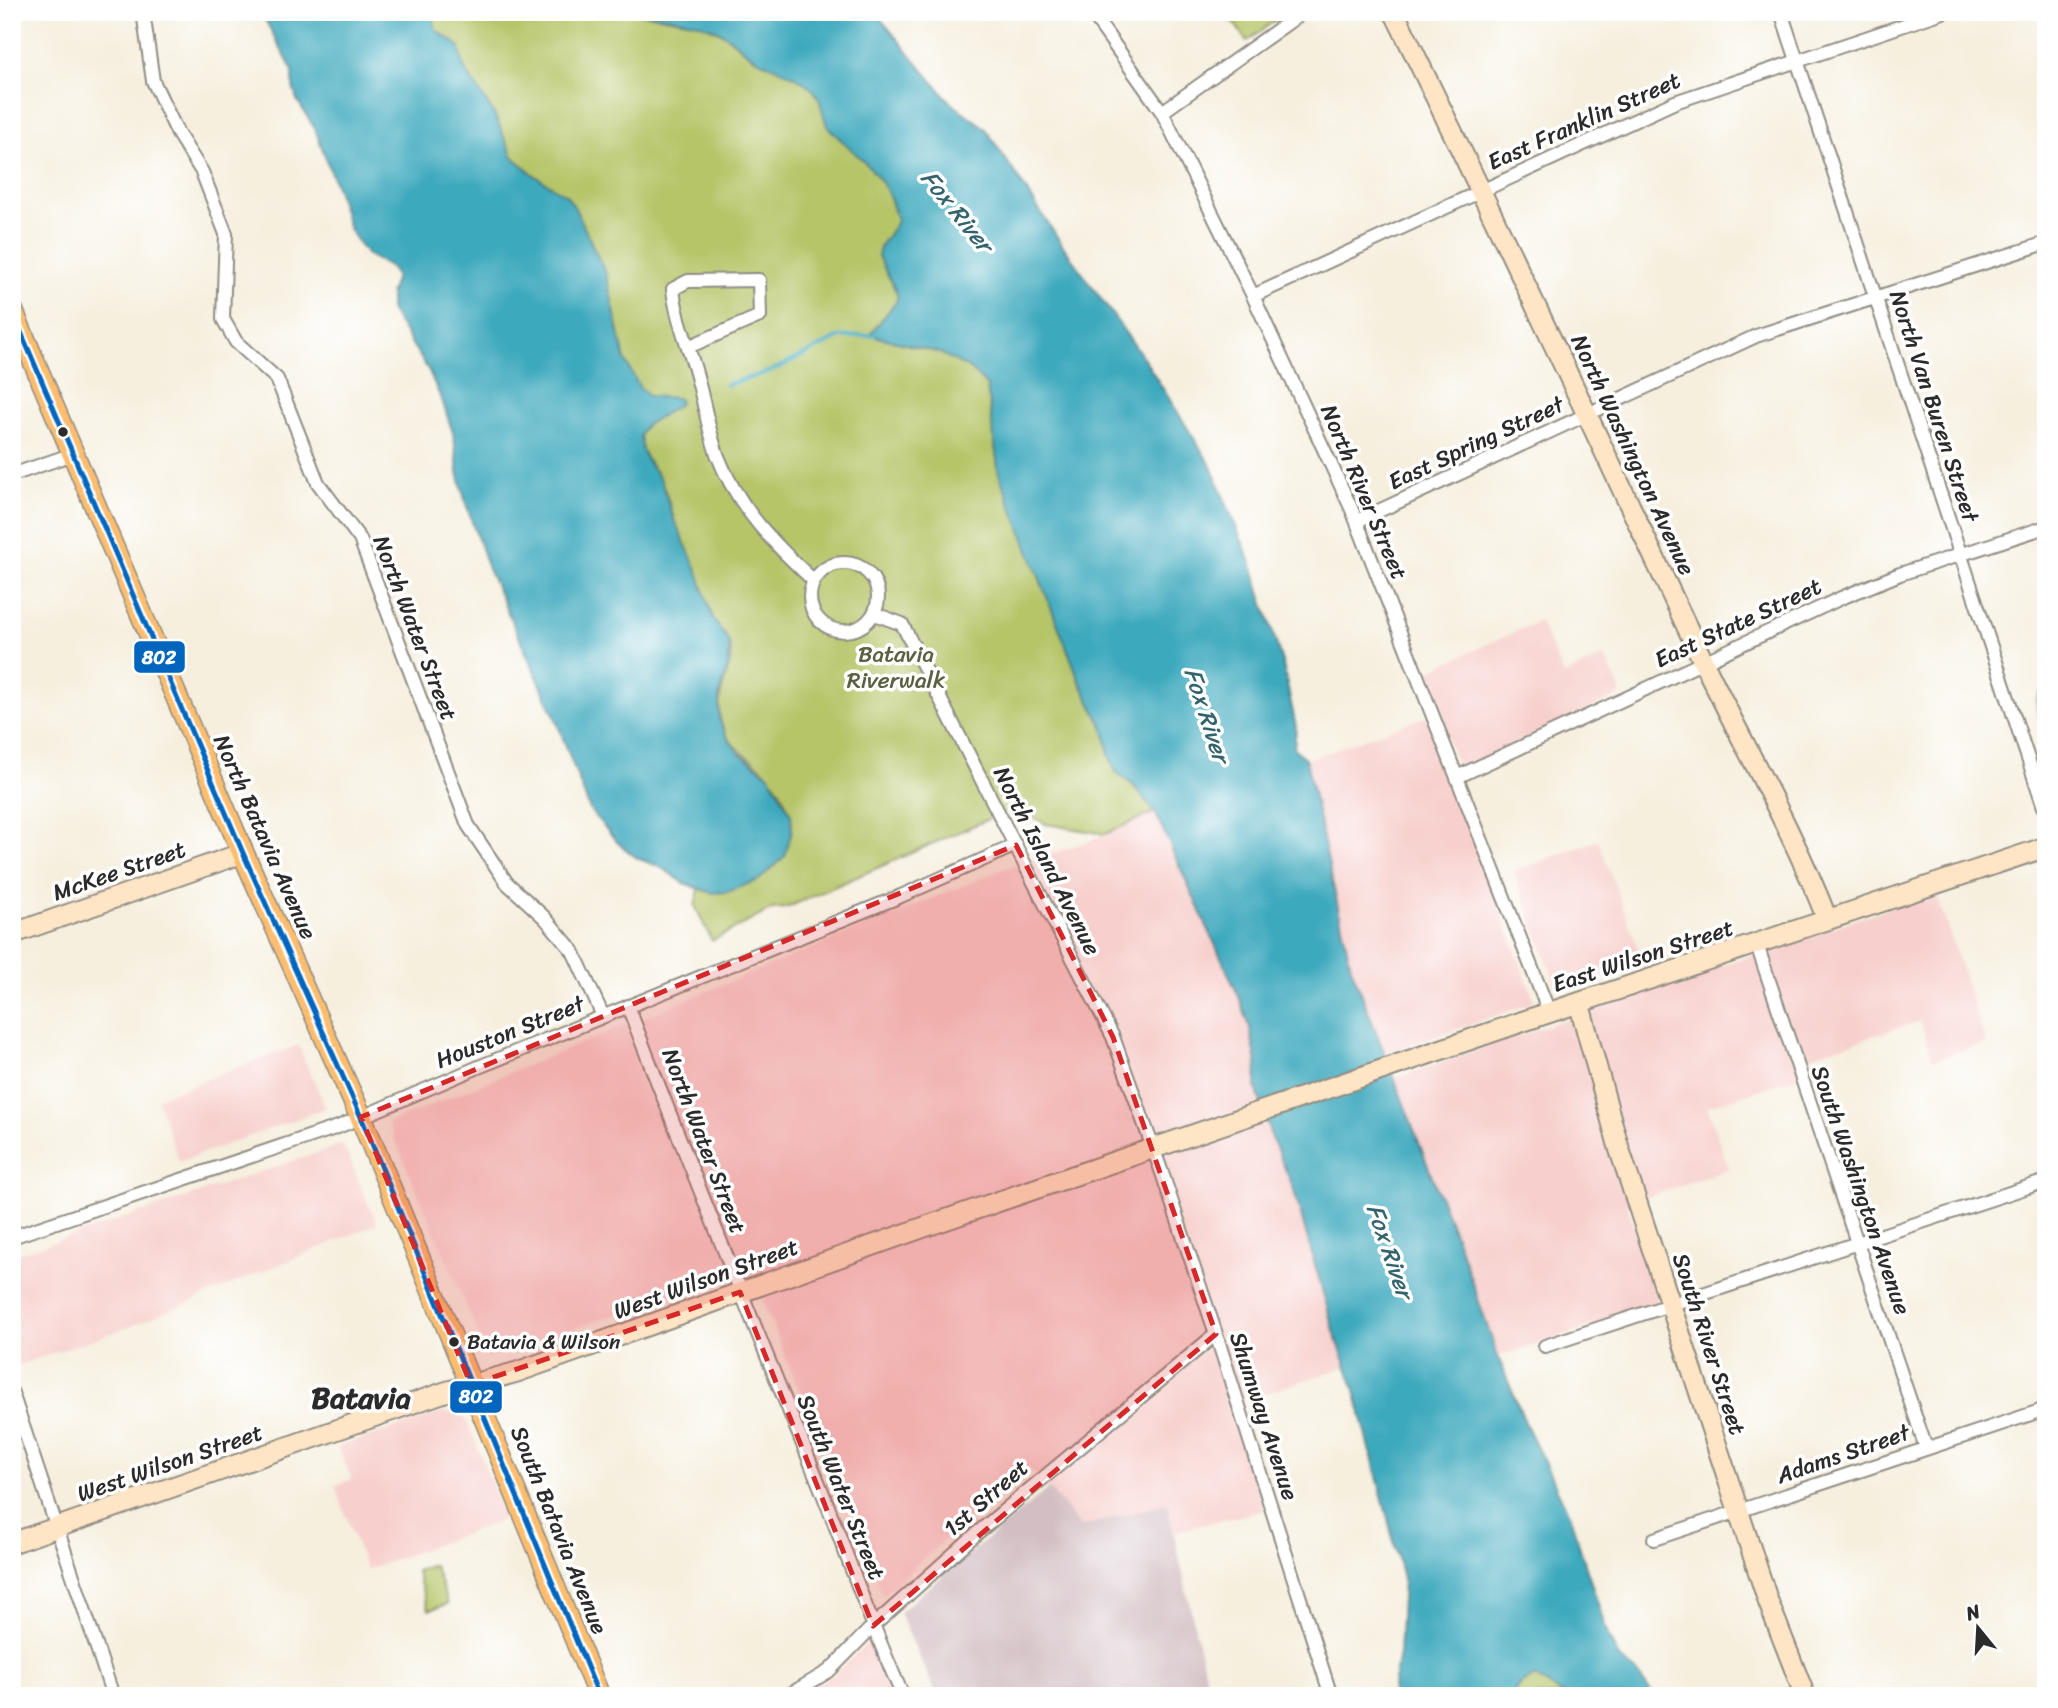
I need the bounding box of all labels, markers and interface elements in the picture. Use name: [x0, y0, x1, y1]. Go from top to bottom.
street label: East Franklin Street: [1481, 60, 1687, 182]
water label: Fox River: [910, 160, 1007, 265]
street label: North Van Buren Street: [1877, 285, 1991, 529]
street label: North Washington Avenue: [1559, 328, 1707, 583]
street label: East Spring Street: [1381, 384, 1572, 502]
street label: North River Street: [1309, 398, 1419, 586]
unlabelled marker: [56, 425, 70, 439]
street label: North Water Street: [361, 529, 469, 727]
street label: East State Street: [1647, 566, 1829, 680]
park label: Batavia Riverwalk: [847, 634, 945, 701]
line badge: 802: [133, 640, 186, 674]
text: 802: [141, 641, 176, 674]
water label: Fox River: [1172, 662, 1243, 772]
street label: North Batavia Avenue: [201, 728, 329, 946]
street label: North Island Avenue: [982, 759, 1113, 963]
street label: McKee Street: [47, 829, 191, 913]
street label: East Wilson Street: [1547, 907, 1739, 1005]
street label: Houston Street: [429, 983, 592, 1081]
street label: North Water Street: [650, 1042, 758, 1240]
street label: South Washington Avenue: [1799, 1060, 1923, 1320]
water label: Fox River: [1354, 1198, 1427, 1308]
street label: West Wilson Street: [608, 1227, 804, 1331]
street label: South River Street: [1660, 1248, 1758, 1440]
place label: Batavia & Wilson: [467, 1323, 620, 1361]
street label: Shumway Avenue: [1217, 1326, 1311, 1506]
marker: Batavia & Wilson: [447, 1335, 461, 1349]
district label: Batavia: [311, 1371, 411, 1425]
line badge: 802: [449, 1380, 503, 1414]
text: 802: [458, 1380, 493, 1413]
street label: South Water Street: [785, 1388, 897, 1586]
street label: Adams Street: [1770, 1411, 1917, 1496]
street label: West Wilson Street: [71, 1412, 269, 1514]
street label: South Batavia Avenue: [498, 1420, 620, 1640]
street label: 1st Street: [934, 1449, 1038, 1547]
north arrow: [1942, 1592, 2012, 1662]
text: N: [1961, 1594, 1985, 1630]

